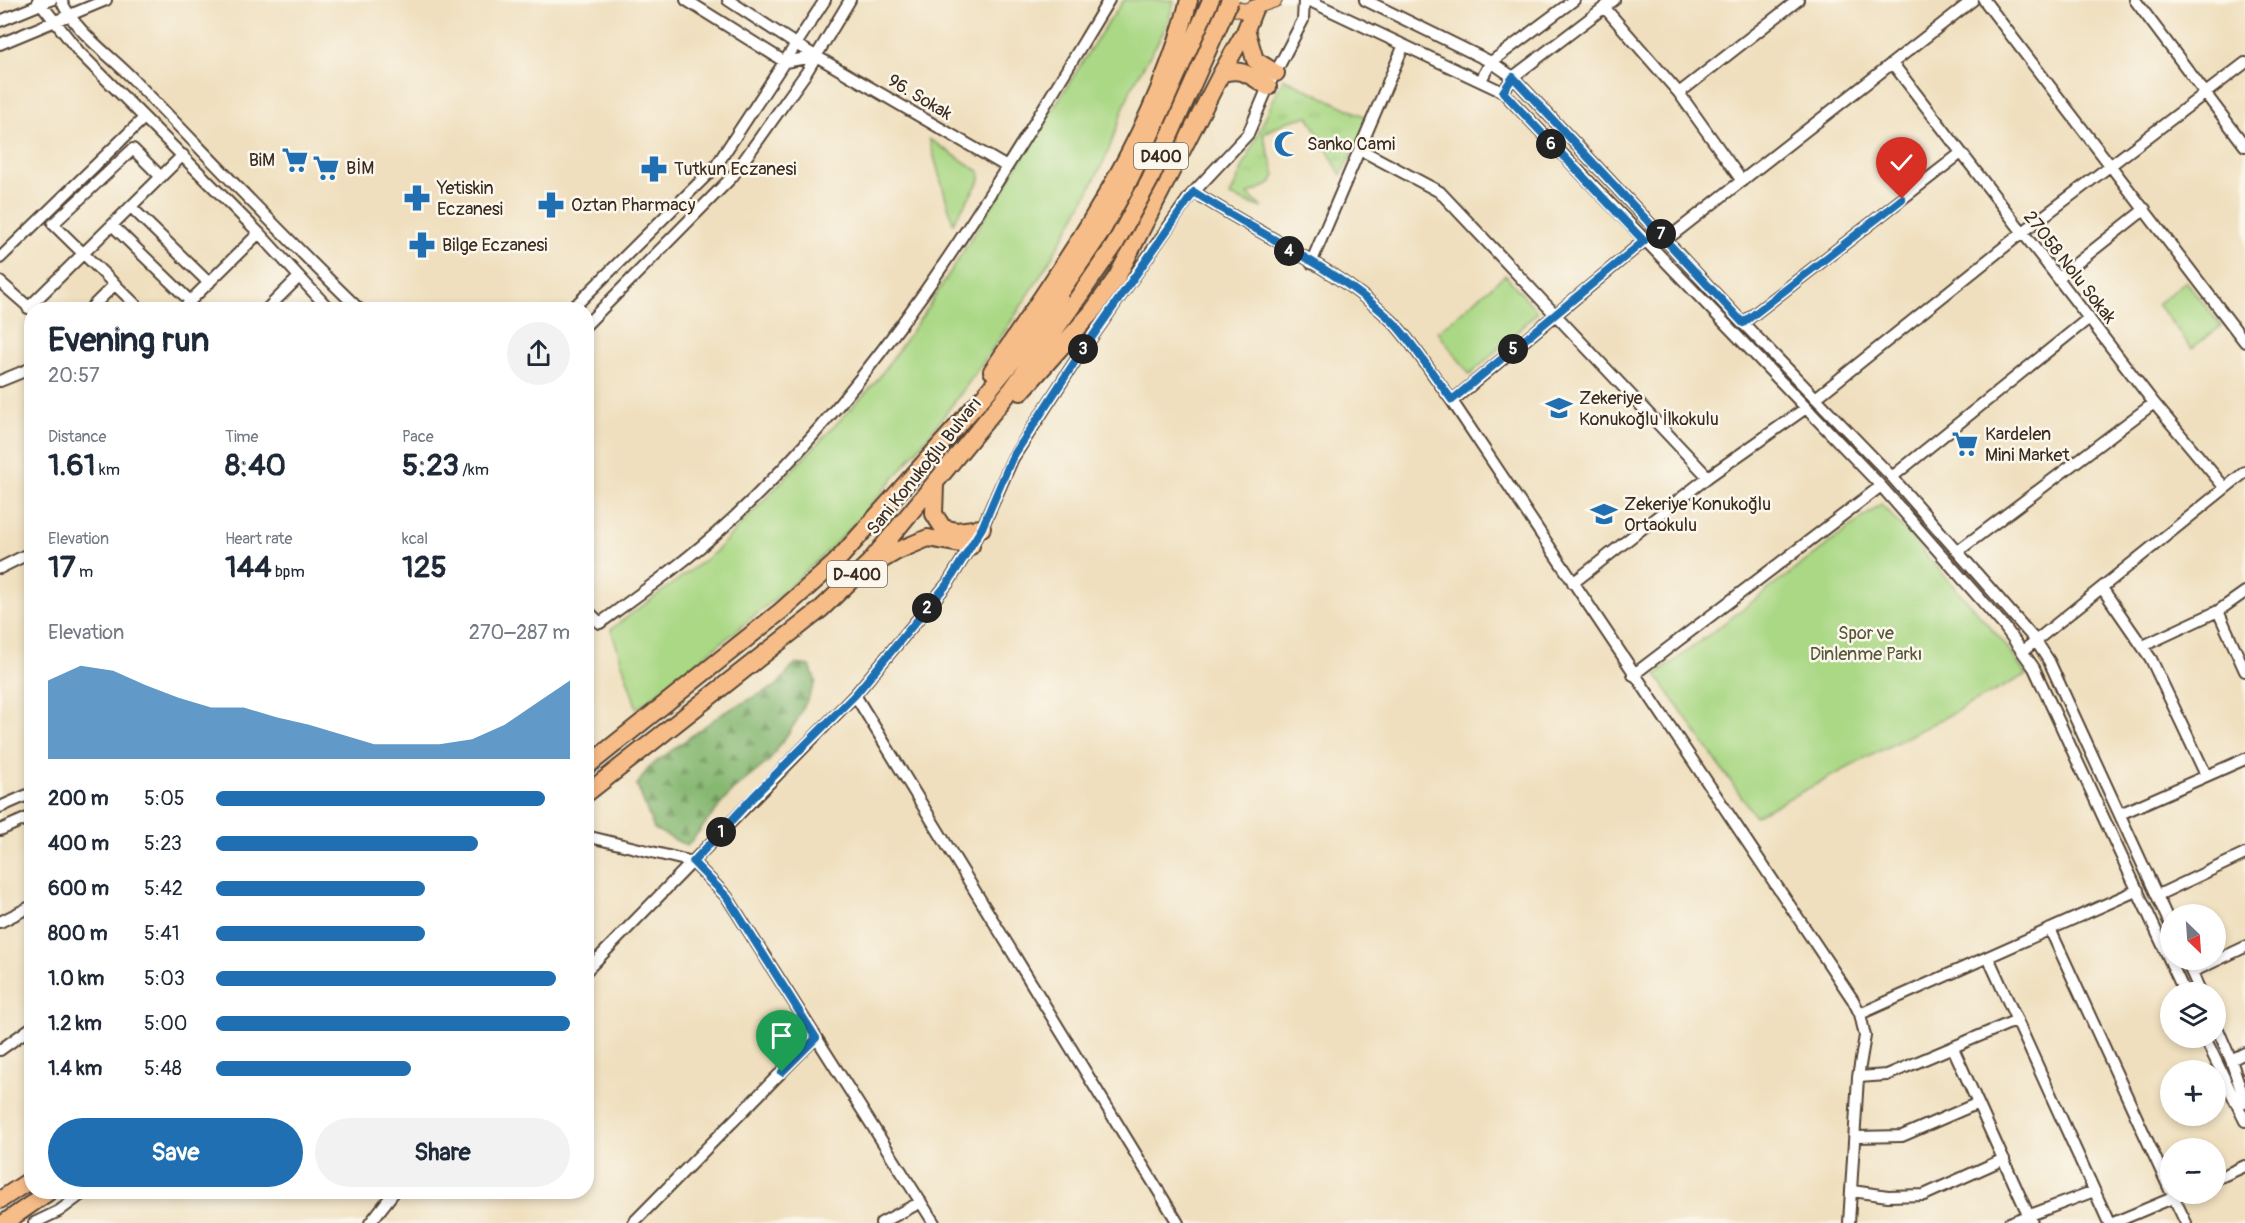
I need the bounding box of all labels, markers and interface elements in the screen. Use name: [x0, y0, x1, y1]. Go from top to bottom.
street label: 96. Sokak: [883, 69, 957, 126]
mosque icon: Sanko Cami: [1272, 129, 1302, 159]
pin: 6: [1536, 129, 1566, 159]
place label: Sanko Cami: [1307, 133, 1395, 156]
text: 6: [1546, 134, 1556, 154]
pin: [1876, 137, 1927, 199]
road number: D400: [1134, 143, 1188, 169]
supermarket icon: BiM: [280, 145, 310, 175]
icon: check: [1885, 146, 1918, 179]
place label: BiM: [249, 149, 275, 172]
supermarket icon: BİM: [311, 153, 341, 183]
pharmacy icon: Tutkun Eczanesi: [639, 154, 669, 184]
place label: BİM: [346, 157, 374, 180]
place label: Tutkun Eczanesi: [674, 158, 796, 181]
place label: Yetiskin Eczanesi: [436, 177, 503, 221]
pharmacy icon: Yetiskin Eczanesi: [402, 183, 432, 213]
pharmacy icon: Oztan Pharmacy: [536, 190, 566, 220]
place label: Oztan Pharmacy: [571, 194, 696, 217]
street label: 27058 Nolu Sokak: [2018, 206, 2121, 329]
pin: 7: [1646, 219, 1676, 249]
text: 7: [1657, 224, 1665, 244]
pharmacy icon: Bilge Eczanesi: [407, 230, 437, 260]
place label: Bilge Eczanesi: [442, 234, 548, 257]
pin: 4: [1274, 236, 1304, 266]
text: 4: [1284, 241, 1294, 261]
text: Evening run: [48, 320, 209, 361]
button: share: [507, 322, 570, 385]
pin: 3: [1068, 334, 1098, 364]
pin: 5: [1498, 334, 1528, 364]
text: 3: [1079, 339, 1087, 359]
text: 5: [1509, 339, 1517, 359]
text: 20:57: [48, 363, 100, 388]
place label: Zekeriye Konukoğlu İlkokulu: [1579, 387, 1719, 431]
street label: Sani Konukoğlu Bulvarı: [862, 393, 987, 540]
school or university icon: Zekeriye Konukoğlu İlkokulu: [1544, 393, 1574, 423]
place label: Kardelen Mini Market: [1985, 423, 2070, 467]
text: Distance: [48, 427, 107, 447]
text: Time: [225, 427, 258, 447]
text: Pace: [402, 427, 434, 447]
supermarket icon: Kardelen Mini Market: [1950, 429, 1980, 459]
text: 1.61: [48, 447, 96, 484]
text: 8:40: [225, 447, 286, 484]
text: 5:23: [402, 447, 459, 484]
text: km: [96, 460, 120, 480]
text: /km: [459, 460, 489, 480]
place label: Zekeriye Konukoğlu Ortaokulu: [1624, 493, 1771, 537]
school or university icon: Zekeriye Konukoğlu Ortaokulu: [1589, 499, 1619, 529]
text: Elevation: [48, 529, 109, 549]
text: Heart rate: [225, 529, 292, 549]
text: kcal: [402, 529, 428, 549]
text: 17: [48, 549, 76, 586]
text: 144: [225, 549, 272, 586]
text: 125: [402, 549, 447, 586]
road number: D-400: [827, 561, 887, 587]
text: m: [76, 562, 93, 582]
text: bpm: [272, 562, 305, 582]
pin: 2: [912, 593, 942, 623]
text: 2: [923, 598, 931, 618]
text: Elevation: [48, 620, 124, 645]
text: 270–287 m: [469, 620, 570, 645]
park label: Spor ve Dinlenme Parkı: [1810, 622, 1922, 666]
text: 200 m: [48, 786, 109, 811]
text: 5:05: [144, 786, 185, 811]
pin: 1: [706, 817, 736, 847]
text: 1: [718, 822, 724, 842]
text: 400 m: [48, 831, 109, 856]
text: 5:23: [144, 831, 182, 856]
text: 600 m: [48, 876, 109, 901]
text: 5:42: [144, 876, 183, 901]
north arrow: [2160, 904, 2226, 970]
map controls: [2160, 904, 2226, 1204]
text: 800 m: [48, 921, 108, 946]
text: 5:41: [144, 921, 180, 946]
text: 1.0 km: [48, 966, 104, 991]
text: 5:03: [144, 966, 185, 991]
button: layers: [2160, 982, 2226, 1048]
pin: [756, 1010, 807, 1072]
text: 1.2 km: [48, 1011, 102, 1036]
text: 5:00: [144, 1011, 188, 1036]
icon: arrive: [765, 1019, 798, 1052]
text: 1.4 km: [48, 1056, 102, 1081]
text: 5:48: [144, 1056, 182, 1081]
button: +: [2160, 1060, 2226, 1126]
button: Save: [48, 1118, 303, 1187]
button: Share: [315, 1118, 570, 1187]
button: −: [2160, 1138, 2226, 1204]

